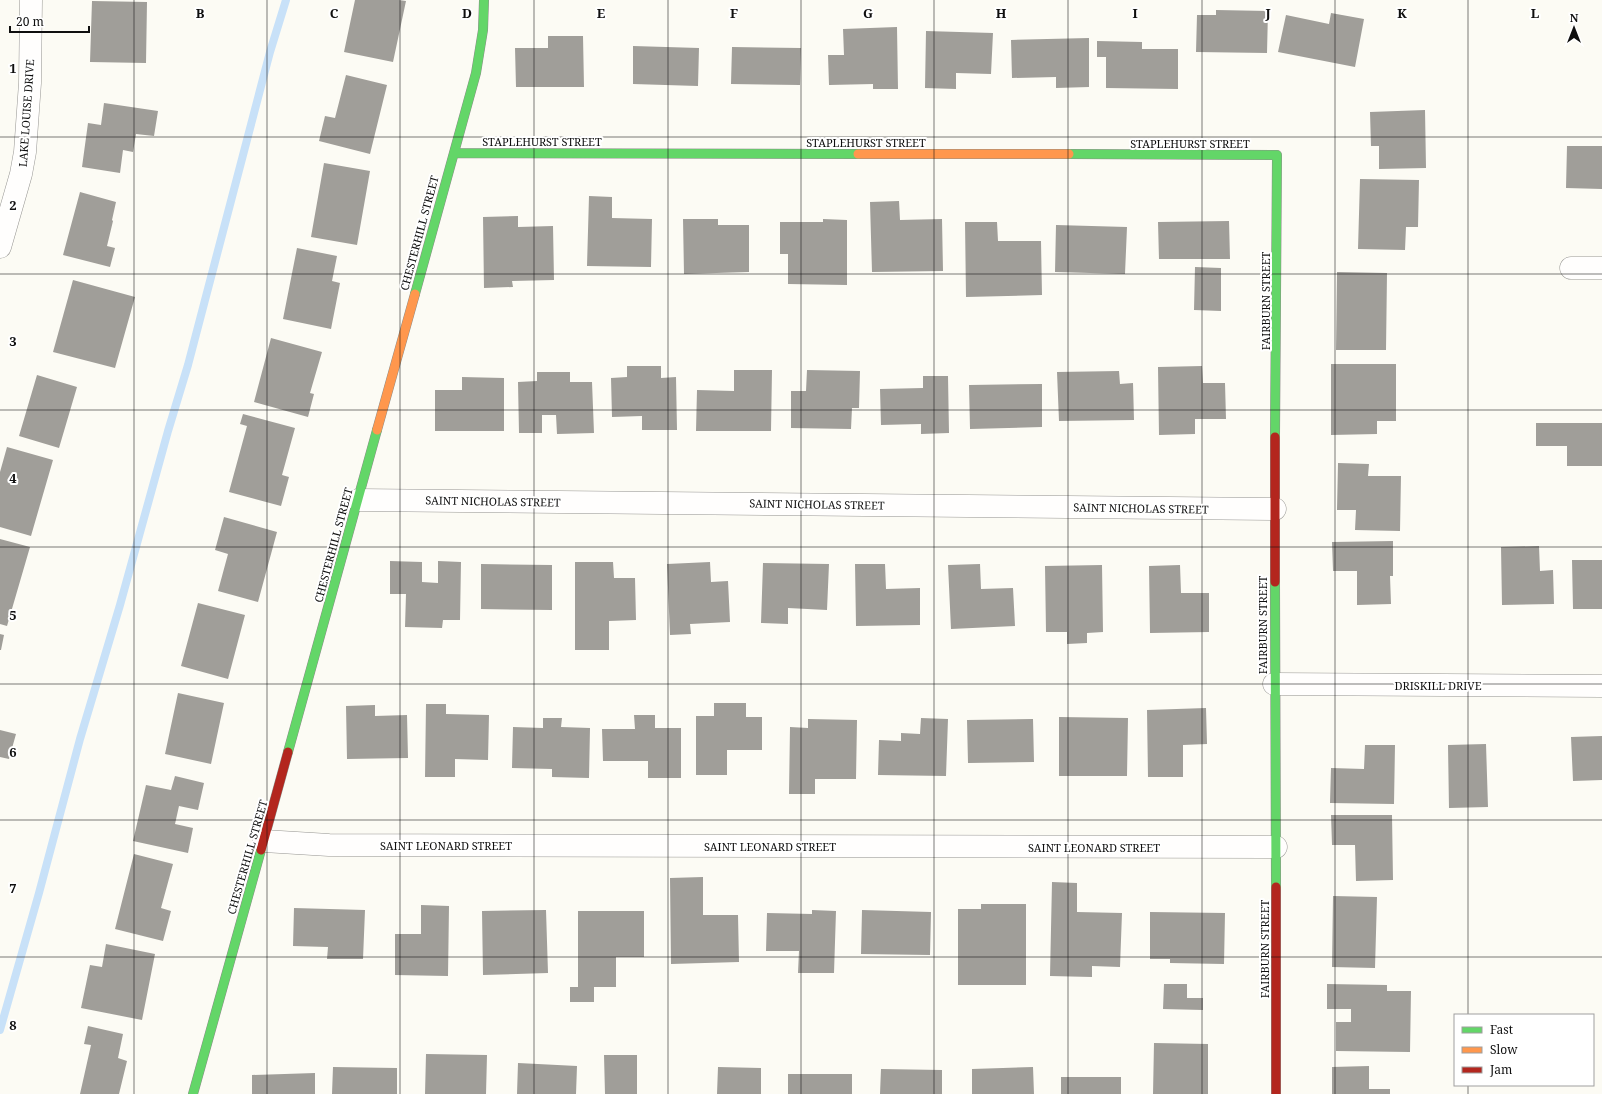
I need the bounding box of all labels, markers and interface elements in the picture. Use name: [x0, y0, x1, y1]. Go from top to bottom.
text: B: [196, 4, 205, 22]
text: C: [330, 4, 339, 22]
text: D: [462, 4, 472, 22]
text: E: [597, 4, 606, 22]
text: F: [730, 4, 738, 22]
text: G: [863, 4, 873, 22]
text: H: [996, 4, 1007, 22]
text: I: [1132, 4, 1138, 22]
text: J: [1264, 4, 1271, 22]
text: K: [1397, 4, 1407, 22]
text: L: [1531, 4, 1540, 22]
scale bar: [10, 8, 89, 34]
north arrow: [1554, 8, 1594, 48]
text: N: [1570, 10, 1579, 25]
text: 20 m: [16, 13, 44, 30]
street label: LAKE LOUISE DRIVE: [15, 58, 37, 167]
text: 1: [9, 59, 17, 77]
street label: STAPLEHURST STREET: [482, 134, 602, 149]
street label: STAPLEHURST STREET: [806, 135, 926, 150]
street label: STAPLEHURST STREET: [1130, 136, 1250, 151]
street label: CHESTERHILL STREET: [396, 174, 442, 292]
text: 2: [9, 196, 17, 214]
street label: FAIRBURN STREET: [1258, 252, 1273, 350]
text: 3: [9, 332, 17, 350]
text: 4: [9, 469, 17, 487]
street label: CHESTERHILL STREET: [310, 486, 356, 604]
street label: SAINT NICHOLAS STREET: [425, 492, 561, 510]
street label: SAINT NICHOLAS STREET: [749, 495, 885, 513]
street label: SAINT NICHOLAS STREET: [1073, 499, 1209, 517]
street label: FAIRBURN STREET: [1255, 576, 1270, 674]
text: 5: [9, 606, 17, 624]
street label: DRISKILL DRIVE: [1394, 678, 1482, 693]
text: 6: [9, 743, 17, 761]
street label: CHESTERHILL STREET: [223, 798, 271, 916]
street label: SAINT LEONARD STREET: [380, 838, 512, 853]
street label: SAINT LEONARD STREET: [704, 839, 836, 854]
street label: SAINT LEONARD STREET: [1028, 840, 1160, 855]
text: 7: [9, 879, 17, 897]
street label: FAIRBURN STREET: [1257, 900, 1272, 998]
legend: [1454, 1014, 1594, 1086]
text: 8: [9, 1016, 17, 1034]
text: Fast: [1490, 1021, 1513, 1038]
text: Slow: [1490, 1041, 1518, 1058]
text: Jam: [1489, 1061, 1512, 1078]

